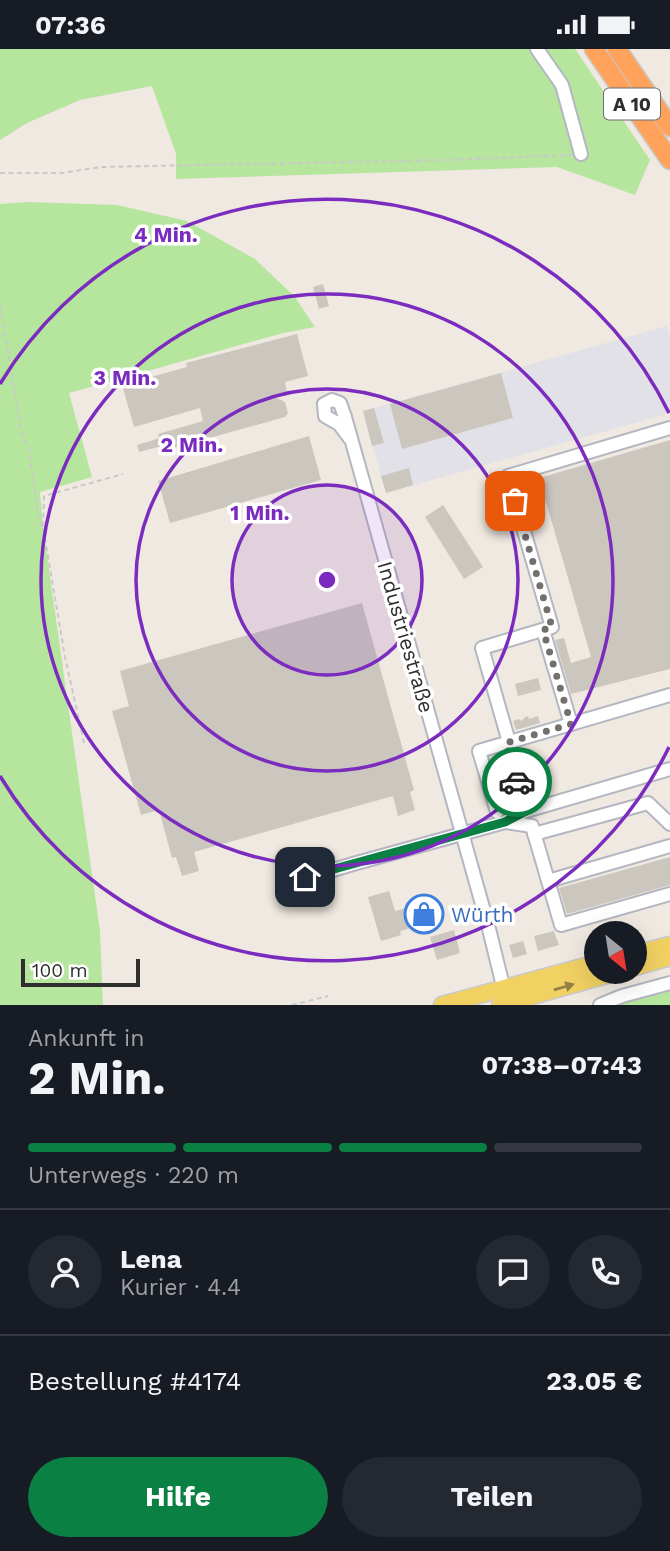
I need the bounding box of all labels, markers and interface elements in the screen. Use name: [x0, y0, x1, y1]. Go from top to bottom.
text: 07:36: [35, 10, 106, 40]
road number: A 10: [604, 89, 660, 119]
text: 4 Min.: [134, 222, 198, 247]
text: 3 Min.: [94, 365, 156, 390]
text: 2 Min.: [161, 432, 223, 457]
pin: [485, 471, 545, 531]
icon: bag: [496, 482, 534, 520]
text: 1 Min.: [230, 500, 290, 525]
street label: Industriestraße: [372, 558, 440, 716]
centre of rings: [315, 568, 339, 592]
courier: [482, 747, 552, 817]
icon: car: [498, 763, 536, 801]
pin: [275, 847, 335, 907]
icon: home: [286, 858, 324, 896]
shop icon: Würth: [403, 893, 445, 935]
place label: Würth: [451, 902, 513, 927]
north arrow: [584, 921, 648, 983]
map controls: [584, 921, 647, 984]
scale bar: [21, 956, 140, 988]
text: 100 m: [32, 959, 88, 982]
one-way arrow: [554, 982, 575, 992]
text: Ankunft in: [28, 1025, 144, 1052]
text: 07:38–07:43: [482, 1050, 642, 1080]
text: 2 Min.: [28, 1051, 166, 1105]
text: Unterwegs · 220 m: [28, 1162, 239, 1189]
button: person: [28, 1235, 102, 1309]
button: chat: [476, 1235, 550, 1309]
button: phone: [568, 1235, 642, 1309]
text: Lena: [120, 1244, 182, 1274]
text: Kurier · 4.4: [120, 1274, 241, 1301]
text: Bestellung #4174: [28, 1366, 241, 1396]
text: 23.05 €: [546, 1366, 642, 1396]
button: Hilfe: [28, 1457, 328, 1537]
button: Teilen: [342, 1457, 642, 1537]

